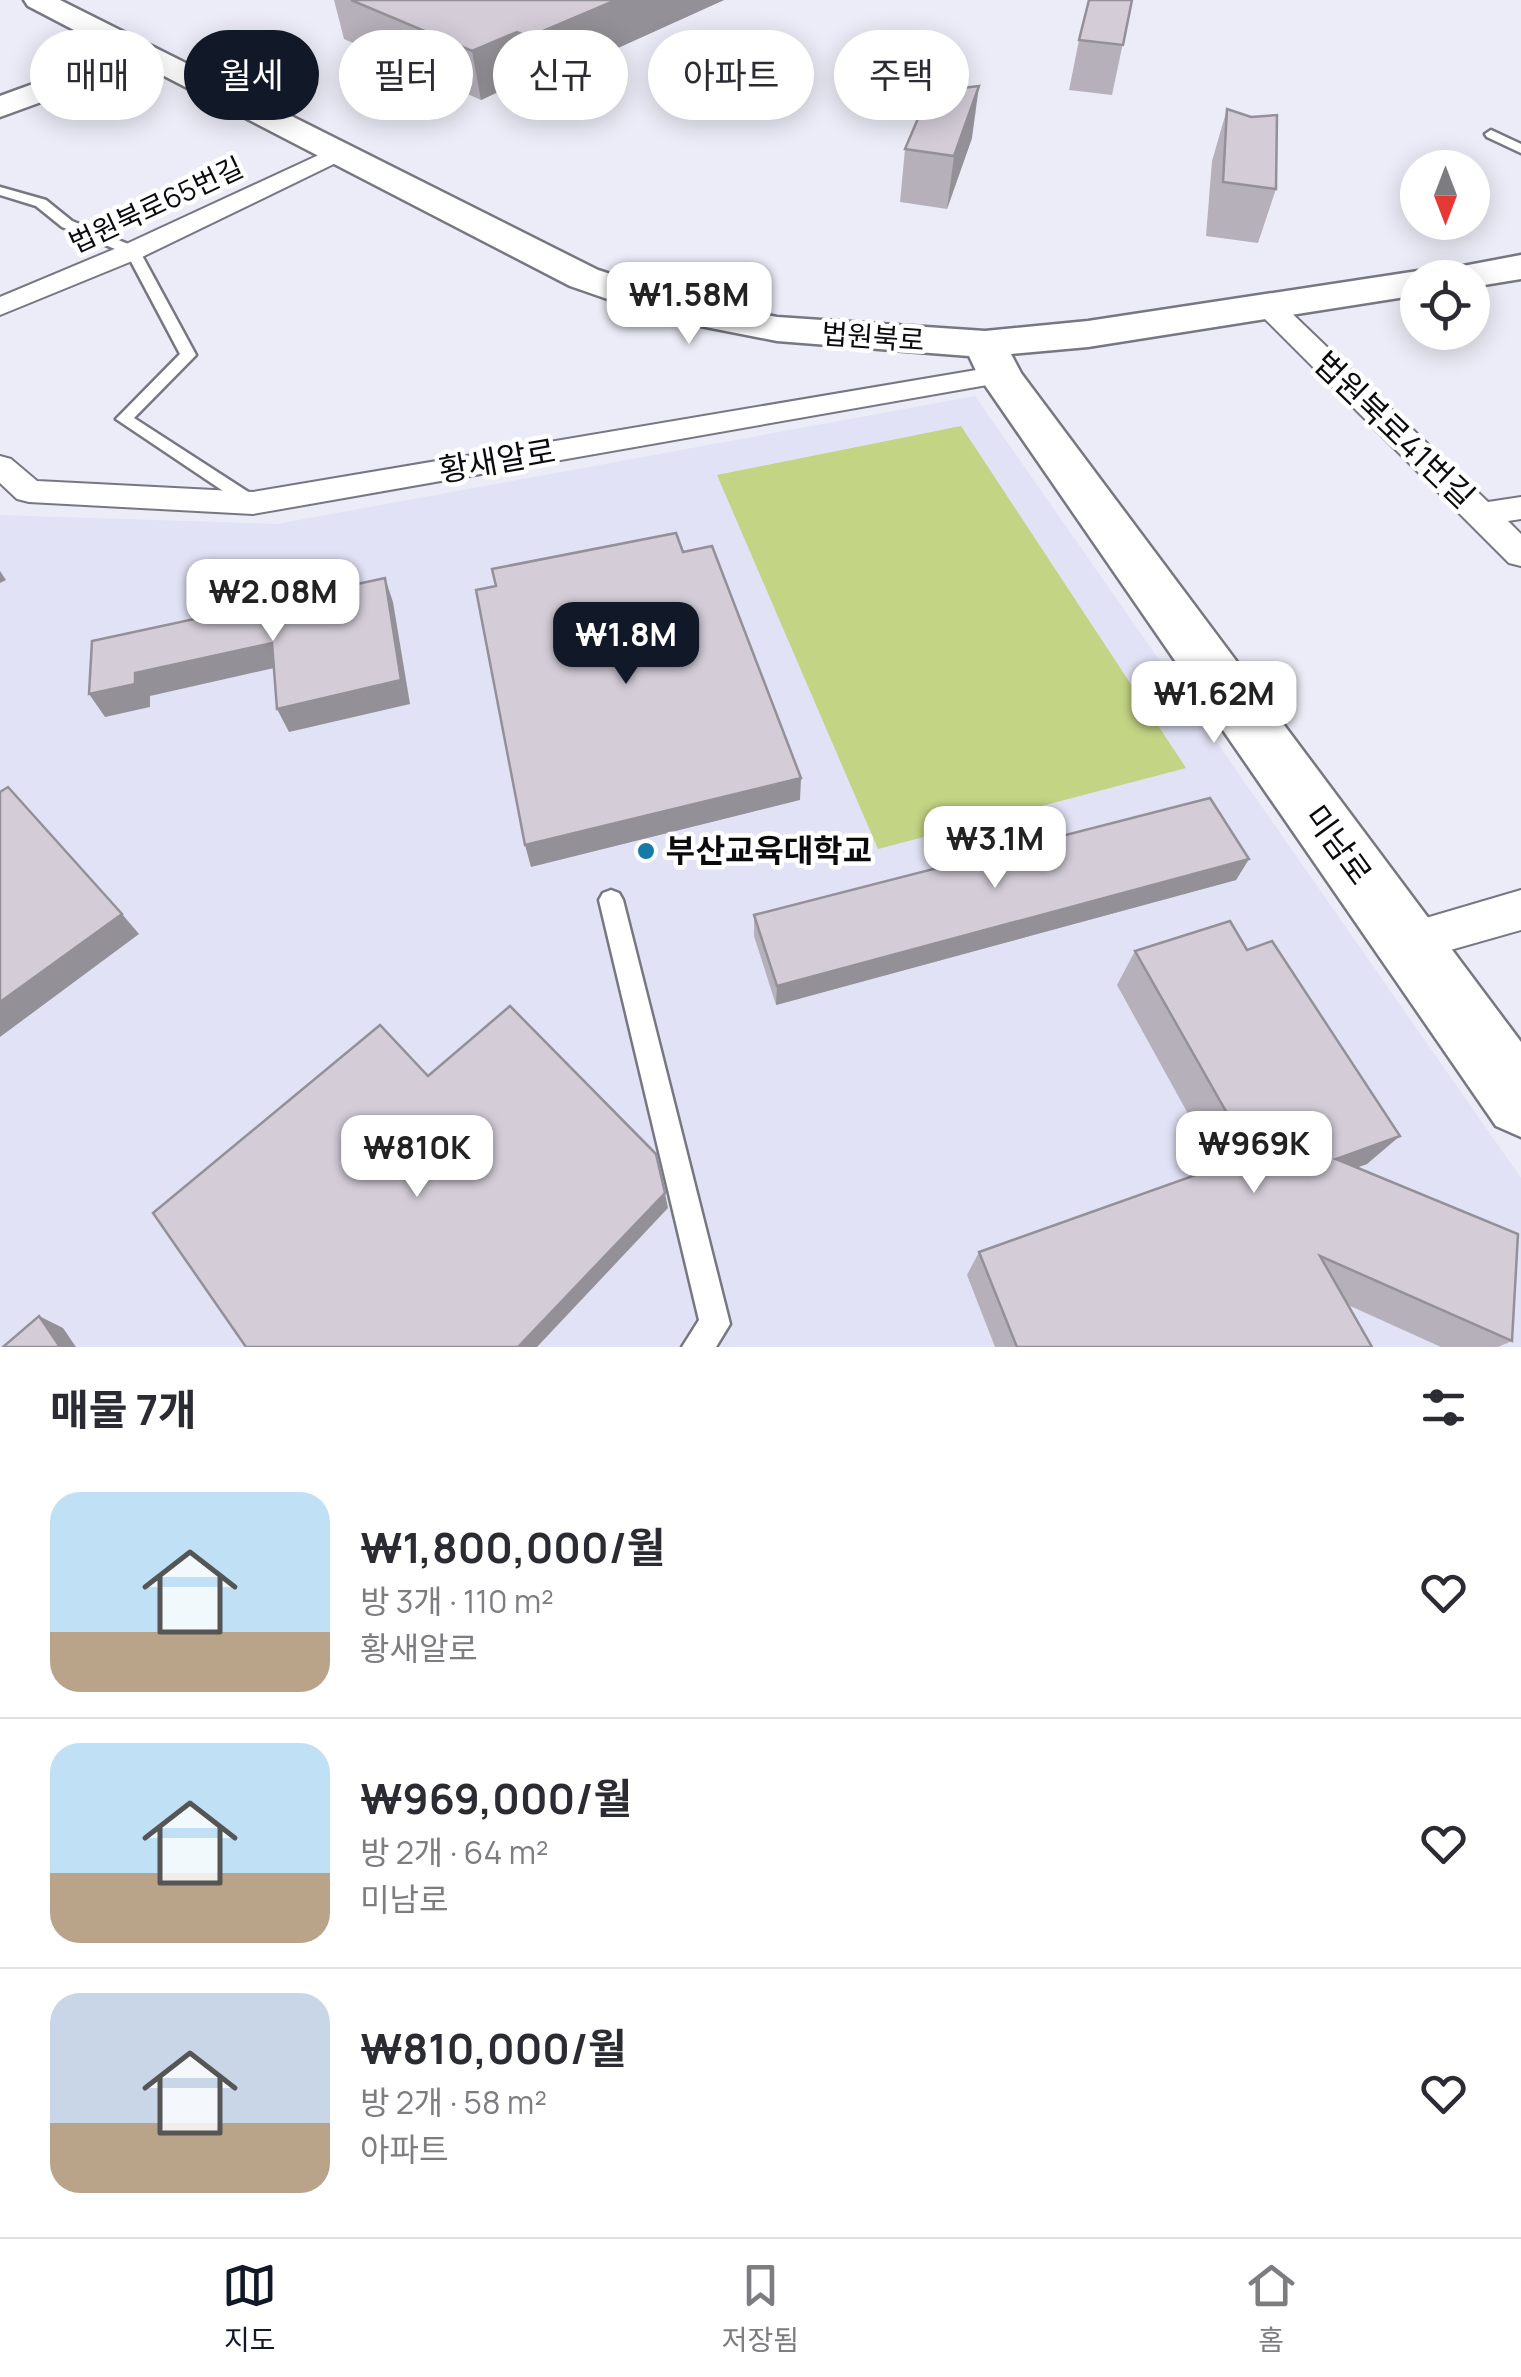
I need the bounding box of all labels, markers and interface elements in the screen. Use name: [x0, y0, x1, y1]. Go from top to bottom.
chip: 매매: [30, 30, 164, 120]
chip: 월세: [184, 30, 319, 120]
chip: 필터: [339, 30, 473, 120]
chip: 신규: [493, 30, 628, 120]
chip: 아파트: [648, 30, 814, 120]
chip: 주택: [834, 30, 969, 120]
street label: 법원북로65번길: [62, 147, 249, 261]
north arrow: [1400, 150, 1490, 240]
map controls: [1400, 150, 1490, 350]
button: locate: [1400, 260, 1490, 350]
pin: ₩1.58M: [608, 262, 770, 347]
text: ₩1.58M: [629, 272, 749, 316]
street label: 법원북로: [820, 313, 926, 359]
street label: 법원북로41번길: [1305, 341, 1485, 517]
street label: 황새알로: [435, 428, 559, 492]
pin: ₩2.08M: [192, 559, 354, 644]
text: ₩2.08M: [208, 569, 338, 613]
pin: ₩1.8M: [556, 602, 696, 687]
text: ₩1.8M: [575, 612, 677, 656]
pin: ₩1.62M: [1133, 661, 1295, 746]
text: ₩1.62M: [1153, 671, 1275, 715]
street label: 미남로: [1295, 796, 1383, 893]
pin: ₩3.1M: [925, 806, 1065, 891]
text: ₩3.1M: [946, 816, 1044, 860]
place label: 부산교육대학교: [666, 828, 872, 872]
marker: 부산교육대학교: [635, 840, 657, 862]
pin: ₩969K: [1184, 1111, 1324, 1196]
pin: ₩810K: [347, 1115, 487, 1200]
text: ₩969K: [1198, 1121, 1310, 1165]
text: ₩810K: [363, 1125, 471, 1169]
text: 매물 7개: [50, 1380, 197, 1438]
icon: filters: [1416, 1380, 1471, 1435]
text: ₩1,800,000/월: [360, 1518, 665, 1576]
icon: home: [130, 1532, 250, 1652]
icon: heart: [1416, 1565, 1471, 1620]
text: 방 3개 · 110 m²: [360, 1579, 554, 1623]
text: 황새알로: [360, 1626, 478, 1670]
text: ₩969,000/월: [360, 1769, 632, 1827]
icon: home: [130, 1783, 250, 1903]
icon: heart: [1416, 1816, 1471, 1871]
text: 방 2개 · 64 m²: [360, 1830, 549, 1874]
text: 미남로: [360, 1877, 448, 1921]
text: ₩810,000/월: [360, 2019, 627, 2077]
icon: home: [130, 2033, 250, 2153]
icon: heart: [1416, 2066, 1471, 2121]
text: 방 2개 · 58 m²: [360, 2080, 547, 2124]
text: 아파트: [360, 2127, 448, 2171]
tab: 지도: [222, 2258, 277, 2358]
tab: 저장됨: [722, 2258, 799, 2358]
tab: 홈: [1244, 2258, 1299, 2358]

